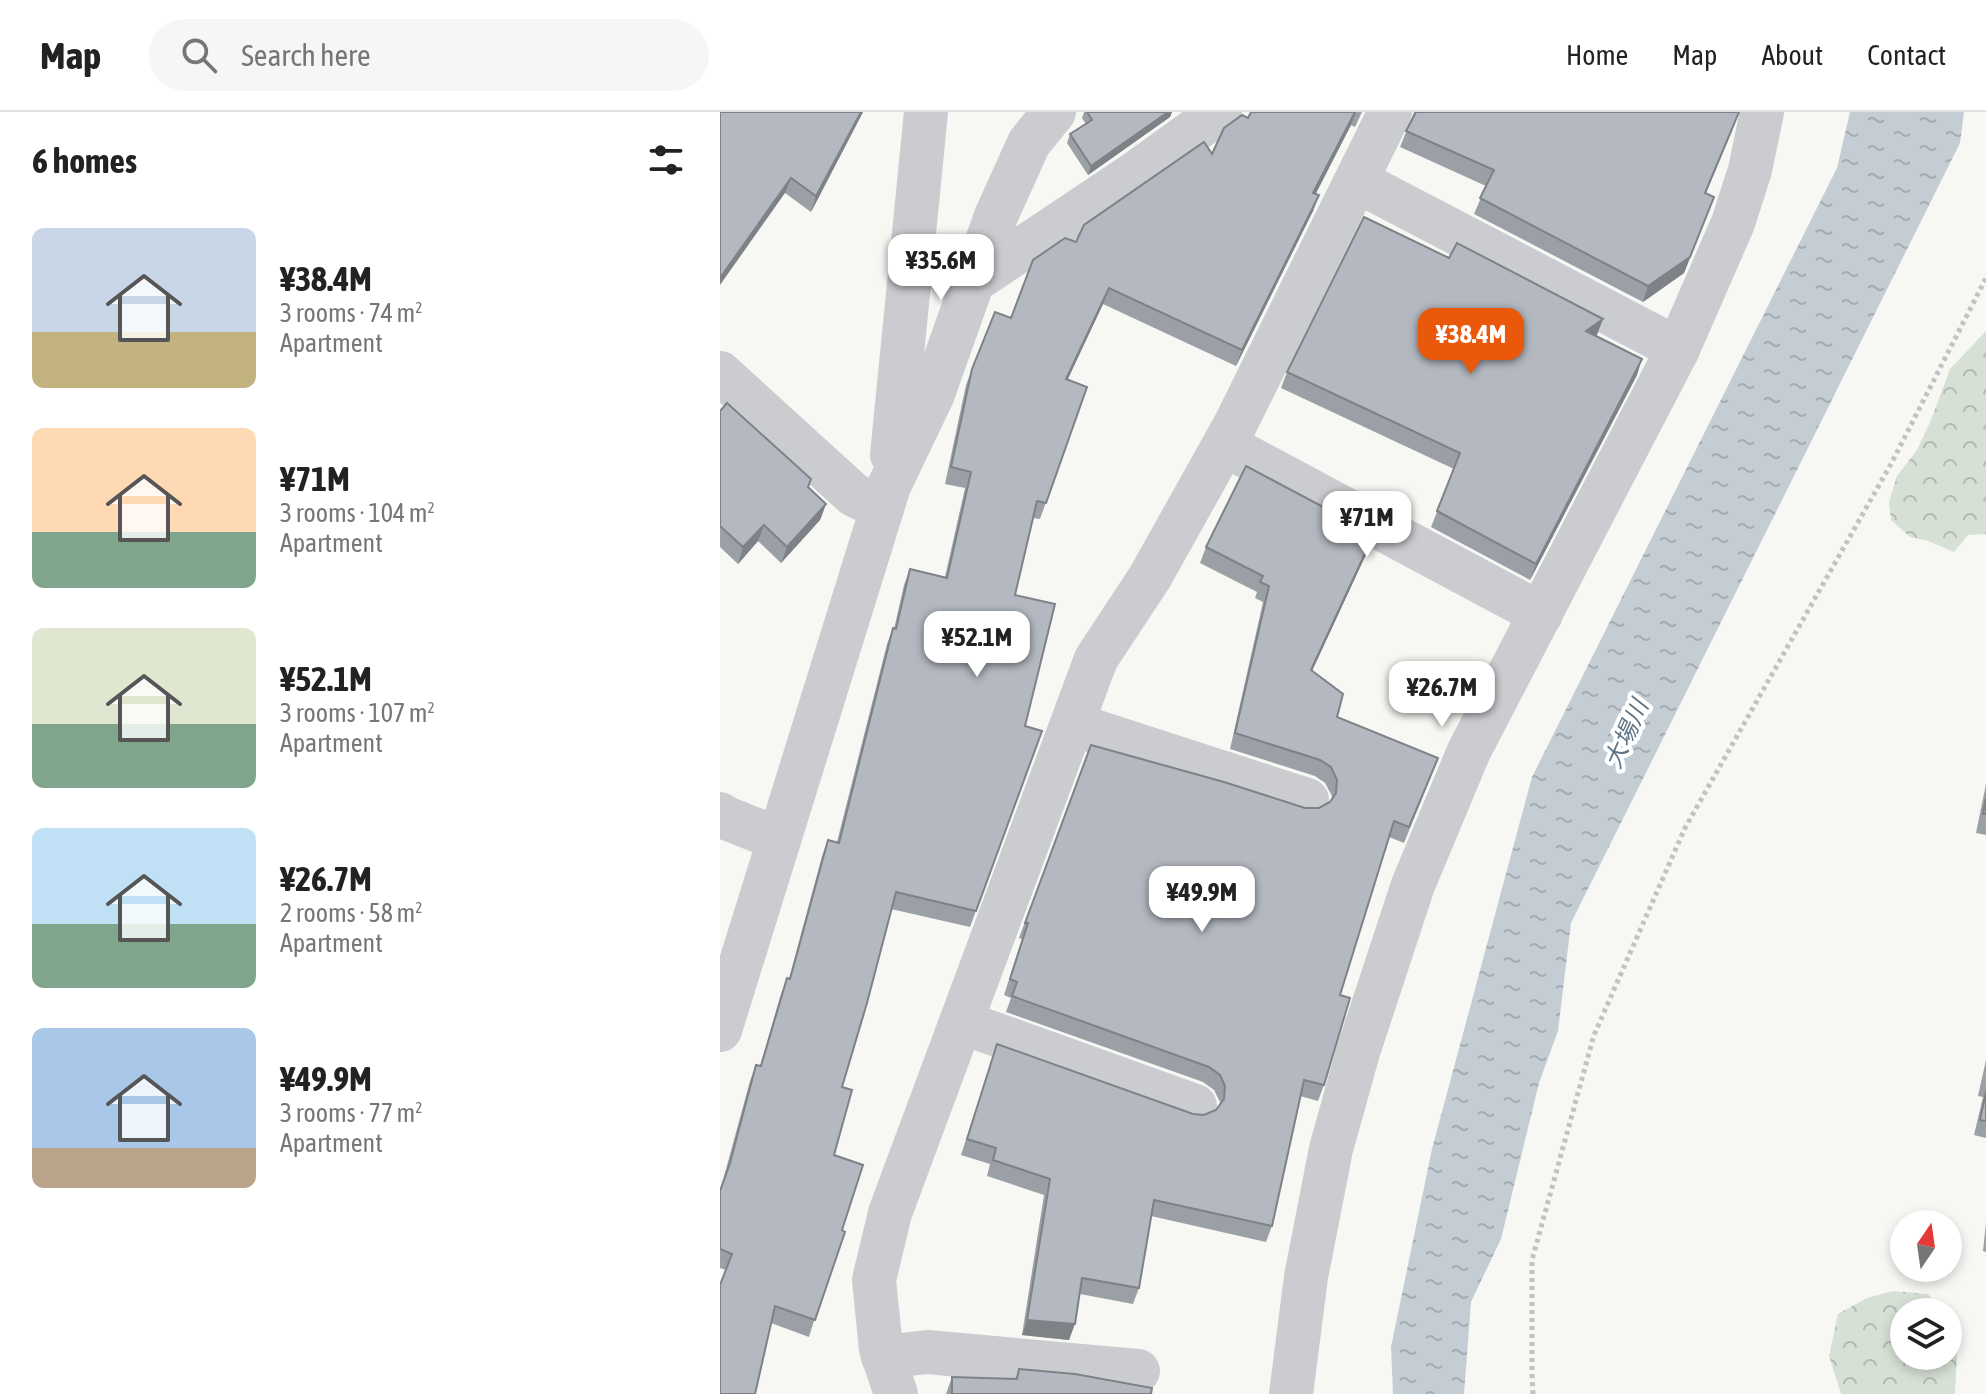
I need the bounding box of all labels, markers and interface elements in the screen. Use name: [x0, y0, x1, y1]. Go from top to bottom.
search box: [149, 19, 709, 91]
icon: search: [177, 33, 221, 77]
text: Map: [40, 34, 101, 77]
text: Search here: [241, 38, 371, 72]
text: Home: [1566, 39, 1628, 71]
text: Map: [1672, 39, 1717, 71]
text: About: [1761, 39, 1823, 71]
text: Contact: [1867, 39, 1946, 71]
icon: filters: [644, 138, 688, 182]
text: 6 homes: [32, 141, 137, 180]
pin: ¥35.6M: [876, 234, 1006, 302]
text: ¥35.6M: [906, 245, 976, 275]
text: ¥38.4M: [280, 259, 372, 298]
icon: home: [96, 260, 192, 356]
text: 3 rooms · 74 m²: [280, 298, 422, 328]
pin: ¥38.4M: [1406, 308, 1536, 376]
text: ¥38.4M: [1436, 319, 1506, 349]
text: Apartment: [280, 328, 383, 358]
text: ¥71M: [280, 459, 350, 498]
icon: home: [96, 460, 192, 556]
pin: ¥71M: [1320, 491, 1414, 559]
text: 3 rooms · 104 m²: [280, 498, 435, 528]
text: ¥71M: [1340, 502, 1394, 532]
text: Apartment: [280, 528, 383, 558]
pin: ¥52.1M: [912, 611, 1042, 679]
text: ¥52.1M: [942, 622, 1012, 652]
text: ¥52.1M: [280, 659, 372, 698]
icon: home: [96, 660, 192, 756]
pin: ¥26.7M: [1377, 661, 1507, 729]
text: ¥26.7M: [1407, 672, 1477, 702]
water label: 大場川: [1599, 693, 1654, 772]
text: 3 rooms · 107 m²: [280, 698, 435, 728]
text: Apartment: [280, 728, 383, 758]
text: ¥26.7M: [280, 859, 372, 898]
icon: home: [96, 860, 192, 956]
pin: ¥49.9M: [1137, 866, 1267, 934]
text: ¥49.9M: [1167, 877, 1237, 907]
text: 2 rooms · 58 m²: [280, 898, 422, 928]
text: Apartment: [280, 928, 383, 958]
text: ¥49.9M: [280, 1059, 372, 1098]
icon: home: [96, 1060, 192, 1156]
text: 3 rooms · 77 m²: [280, 1098, 422, 1128]
text: Apartment: [280, 1128, 383, 1158]
north arrow: [1890, 1210, 1962, 1282]
map controls: [1890, 1210, 1962, 1370]
button: layers: [1890, 1298, 1962, 1370]

